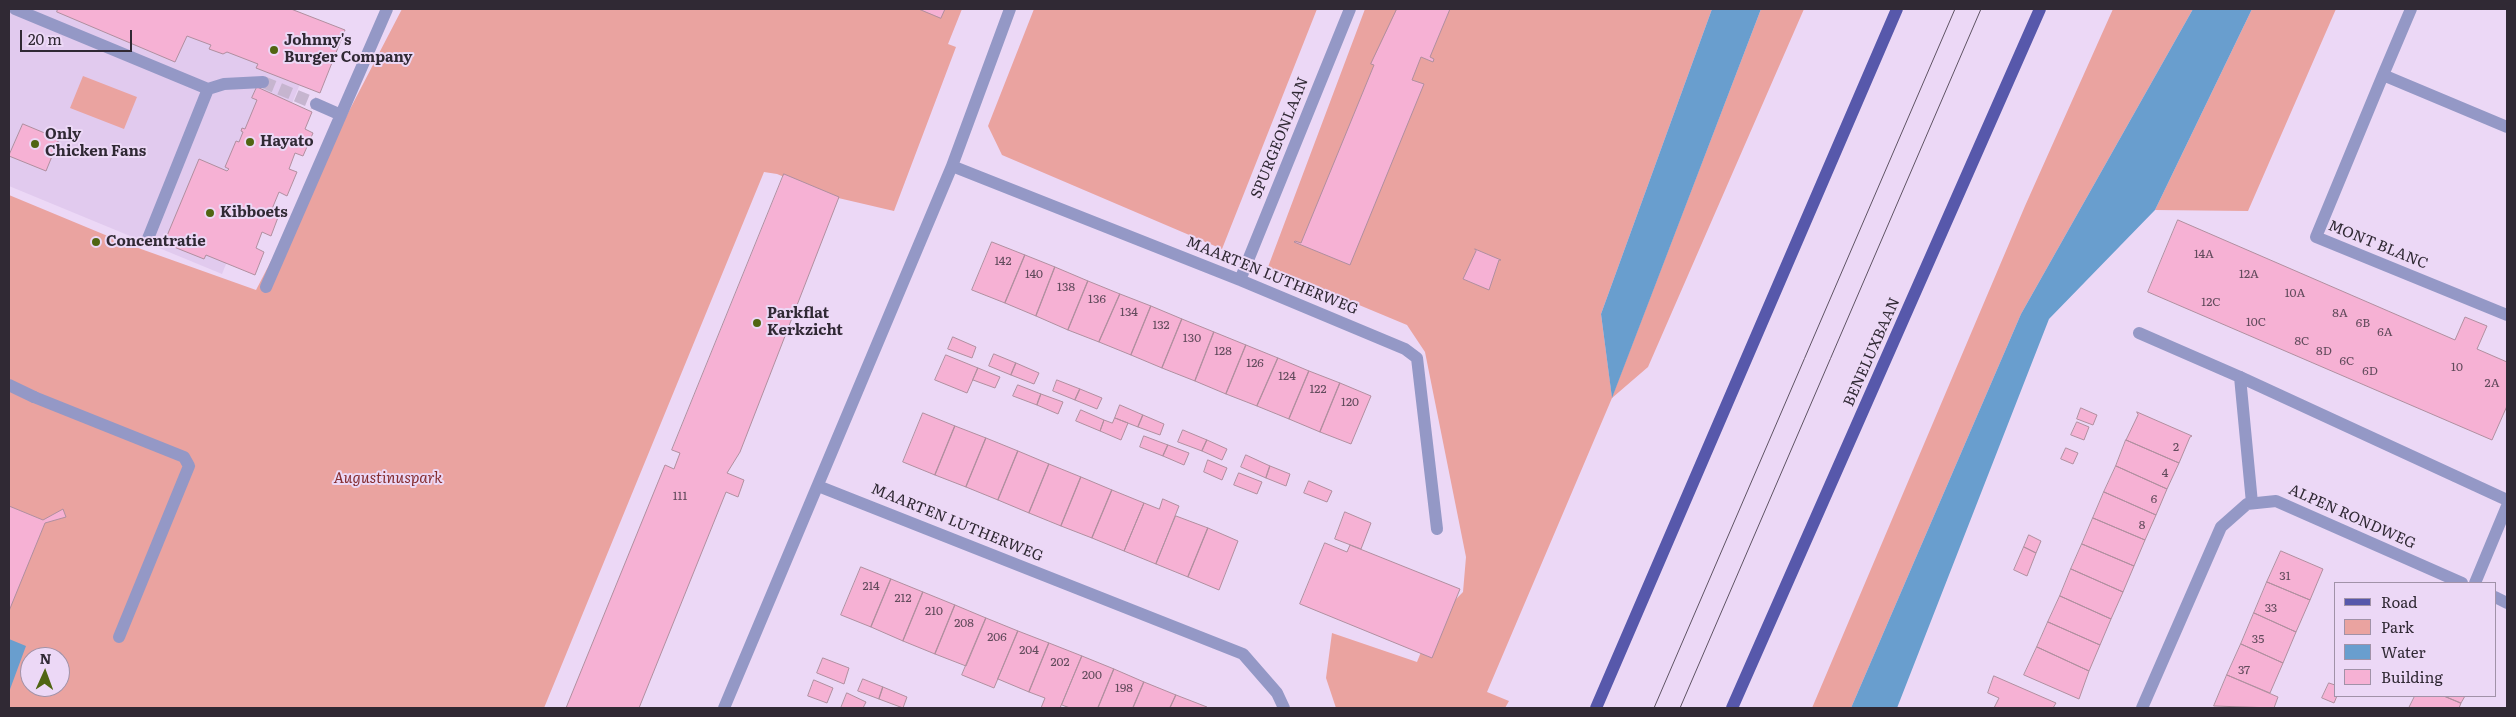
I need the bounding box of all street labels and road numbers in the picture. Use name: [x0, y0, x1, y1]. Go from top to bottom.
street label: SPURGEONLAAN: [1247, 75, 1313, 201]
street label: MONT BLANC: [2325, 217, 2431, 273]
street label: MAARTEN LUTHERWEG: [1183, 233, 1361, 319]
street label: BENELUXBAAN: [1840, 295, 1904, 409]
street label: MAARTEN LUTHERWEG: [868, 480, 1046, 566]
street label: ALPEN RONDWEG: [2286, 481, 2418, 553]

